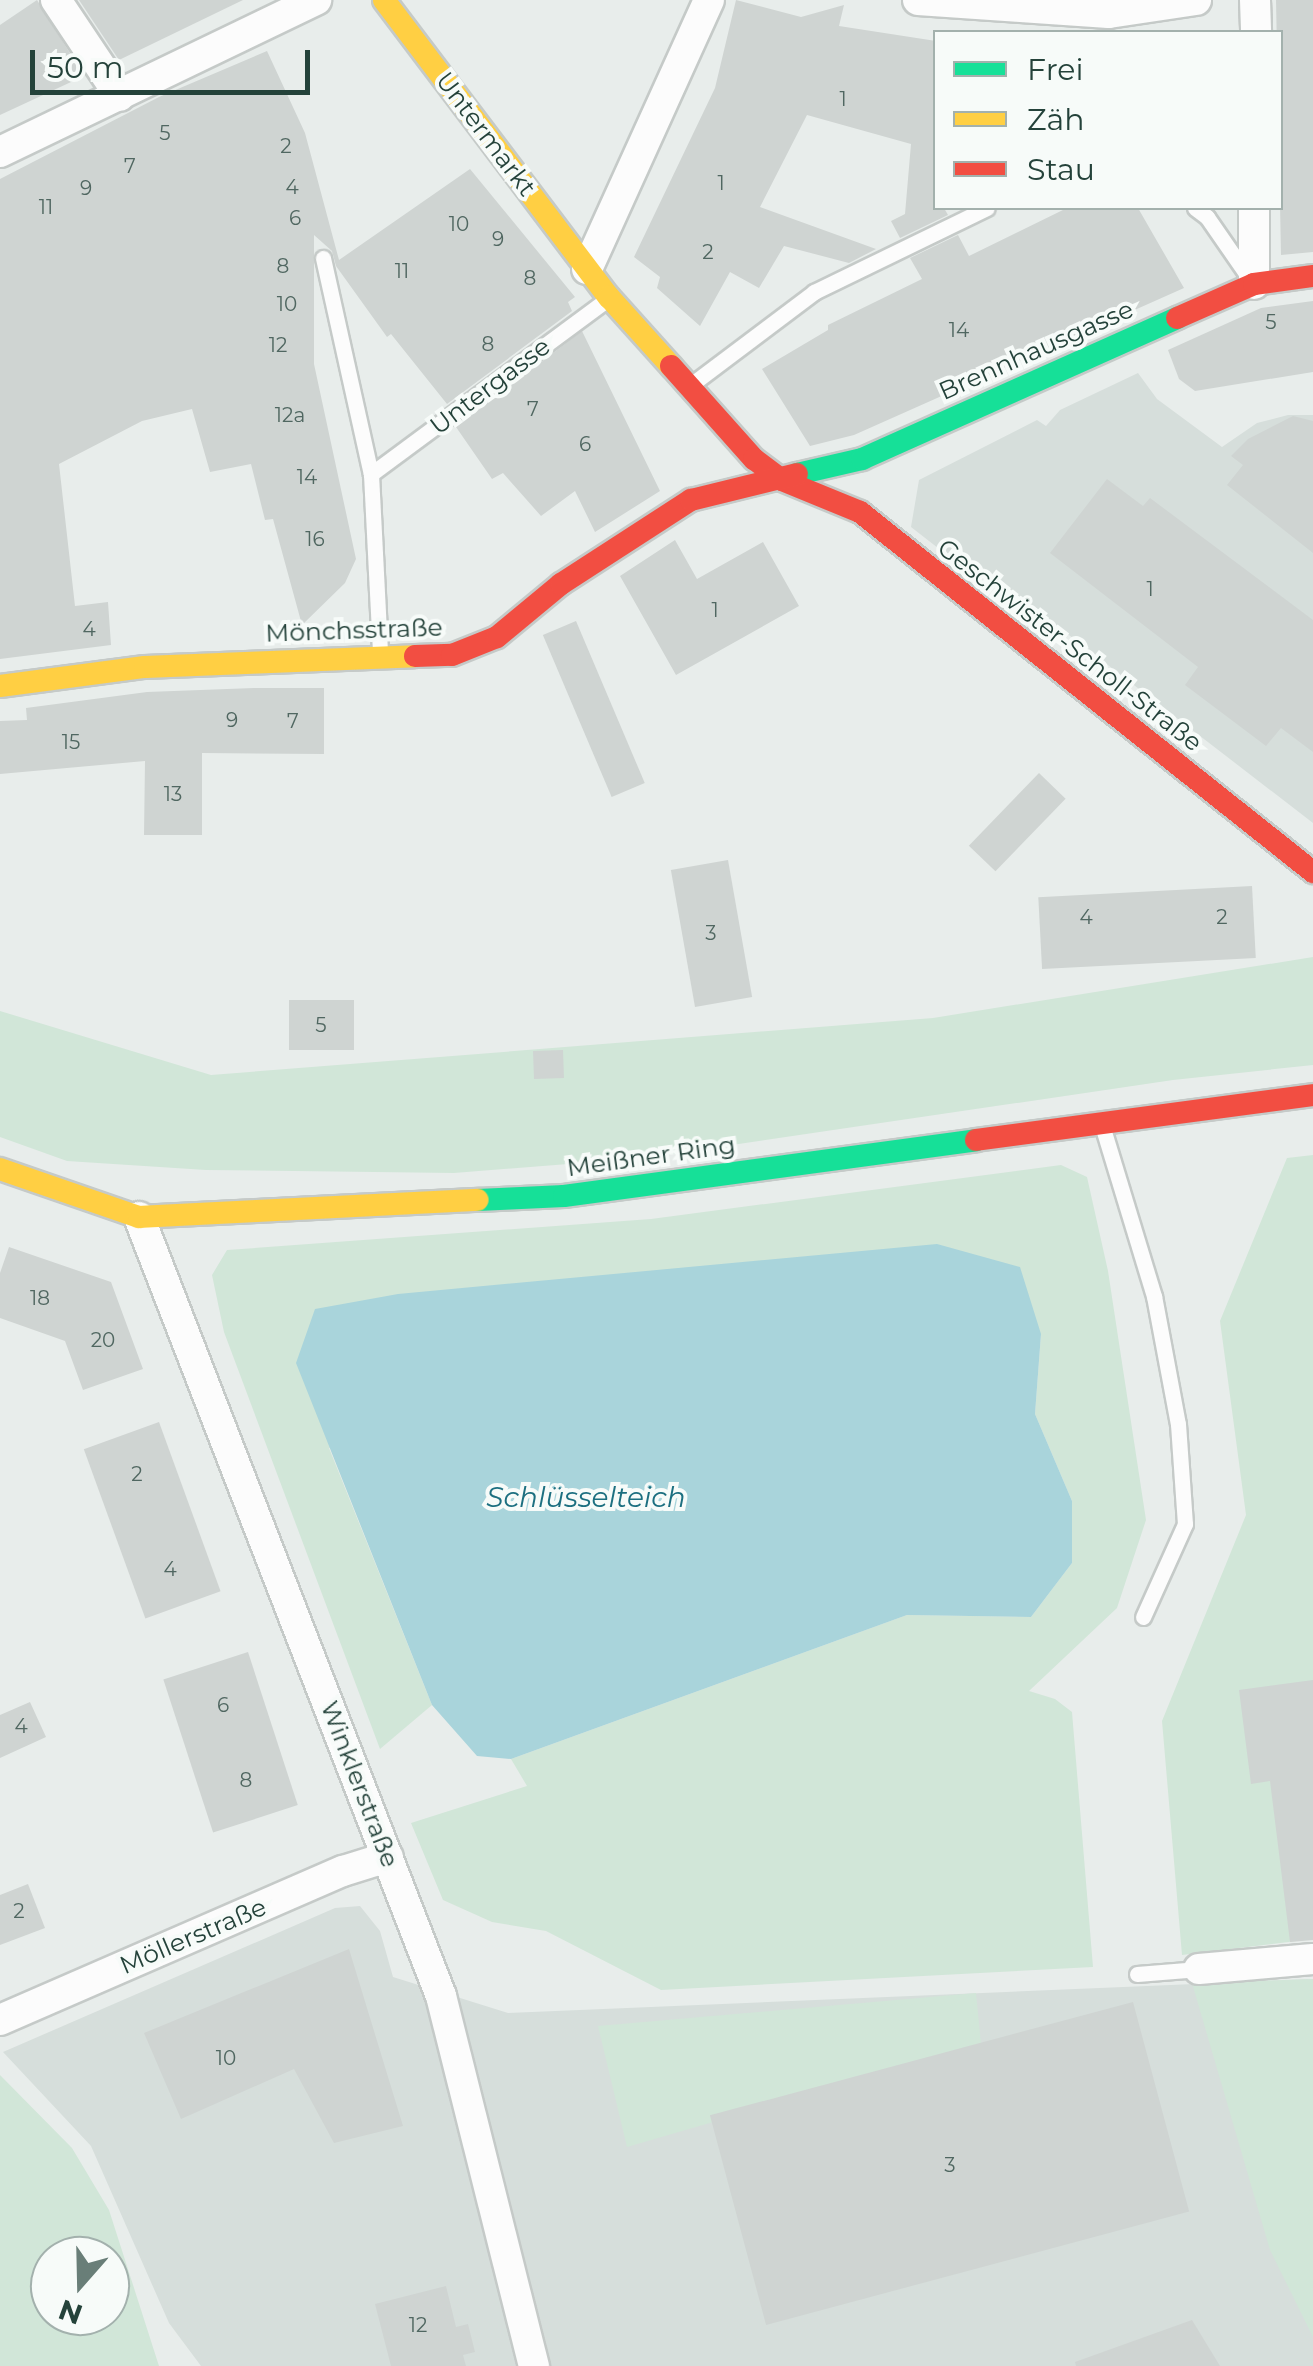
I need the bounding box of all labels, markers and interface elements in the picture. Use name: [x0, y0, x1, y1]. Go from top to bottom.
scale bar: [35, 30, 315, 92]
legend: [933, 30, 1283, 210]
text: 50 m: [47, 49, 124, 86]
text: Frei: [1027, 51, 1084, 88]
street label: Untermarkt: [430, 66, 542, 202]
house number: 1: [839, 87, 847, 111]
text: Zäh: [1027, 101, 1085, 138]
house number: 5: [159, 121, 171, 145]
house number: 2: [280, 134, 292, 158]
text: Stau: [1027, 151, 1095, 188]
house number: 7: [124, 154, 136, 178]
house number: 1: [717, 171, 725, 195]
house number: 4: [285, 175, 299, 199]
house number: 9: [80, 176, 92, 200]
house number: 11: [39, 195, 53, 219]
house number: 6: [289, 206, 301, 230]
house number: 10: [449, 212, 469, 236]
house number: 9: [492, 227, 504, 251]
house number: 2: [702, 240, 714, 264]
house number: 8: [277, 254, 289, 278]
house number: 11: [395, 259, 409, 283]
house number: 8: [524, 266, 536, 290]
house number: 10: [277, 292, 297, 316]
street label: Brennhausgasse: [934, 294, 1138, 406]
house number: 5: [1265, 310, 1277, 334]
house number: 14: [949, 318, 969, 342]
street label: Untergasse: [424, 331, 556, 441]
house number: 8: [482, 332, 494, 356]
house number: 12: [269, 333, 287, 357]
house number: 7: [527, 397, 539, 421]
house number: 12a: [275, 403, 305, 427]
house number: 6: [579, 432, 591, 456]
house number: 14: [297, 465, 317, 489]
house number: 16: [305, 527, 325, 551]
street label: Geschwister-Scholl-Straße: [932, 532, 1208, 758]
house number: 1: [1146, 577, 1154, 601]
house number: 1: [711, 598, 719, 622]
street label: Mönchsstraße: [265, 612, 443, 648]
house number: 4: [82, 617, 96, 641]
house number: 9: [226, 708, 238, 732]
house number: 7: [287, 709, 299, 733]
house number: 15: [62, 730, 80, 754]
house number: 13: [164, 782, 182, 806]
house number: 4: [1079, 905, 1093, 929]
house number: 2: [1216, 905, 1228, 929]
house number: 3: [705, 921, 717, 945]
house number: 5: [315, 1013, 327, 1037]
street label: Meißner Ring: [565, 1129, 737, 1183]
house number: 18: [30, 1286, 50, 1310]
house number: 20: [91, 1328, 115, 1352]
house number: 2: [131, 1462, 143, 1486]
water label: Schlüsselteich: [486, 1480, 686, 1514]
house number: 4: [163, 1557, 177, 1581]
house number: 6: [217, 1693, 229, 1717]
street label: Winklerstraße: [315, 1697, 405, 1871]
house number: 4: [14, 1714, 28, 1738]
house number: 8: [240, 1768, 252, 1792]
street label: Möllerstraße: [115, 1892, 271, 1980]
house number: 2: [13, 1899, 25, 1923]
house number: 10: [216, 2046, 236, 2070]
house number: 3: [944, 2153, 956, 2177]
north arrow: [30, 2236, 130, 2336]
text: N: [54, 2292, 87, 2332]
house number: 12: [409, 2313, 427, 2337]

